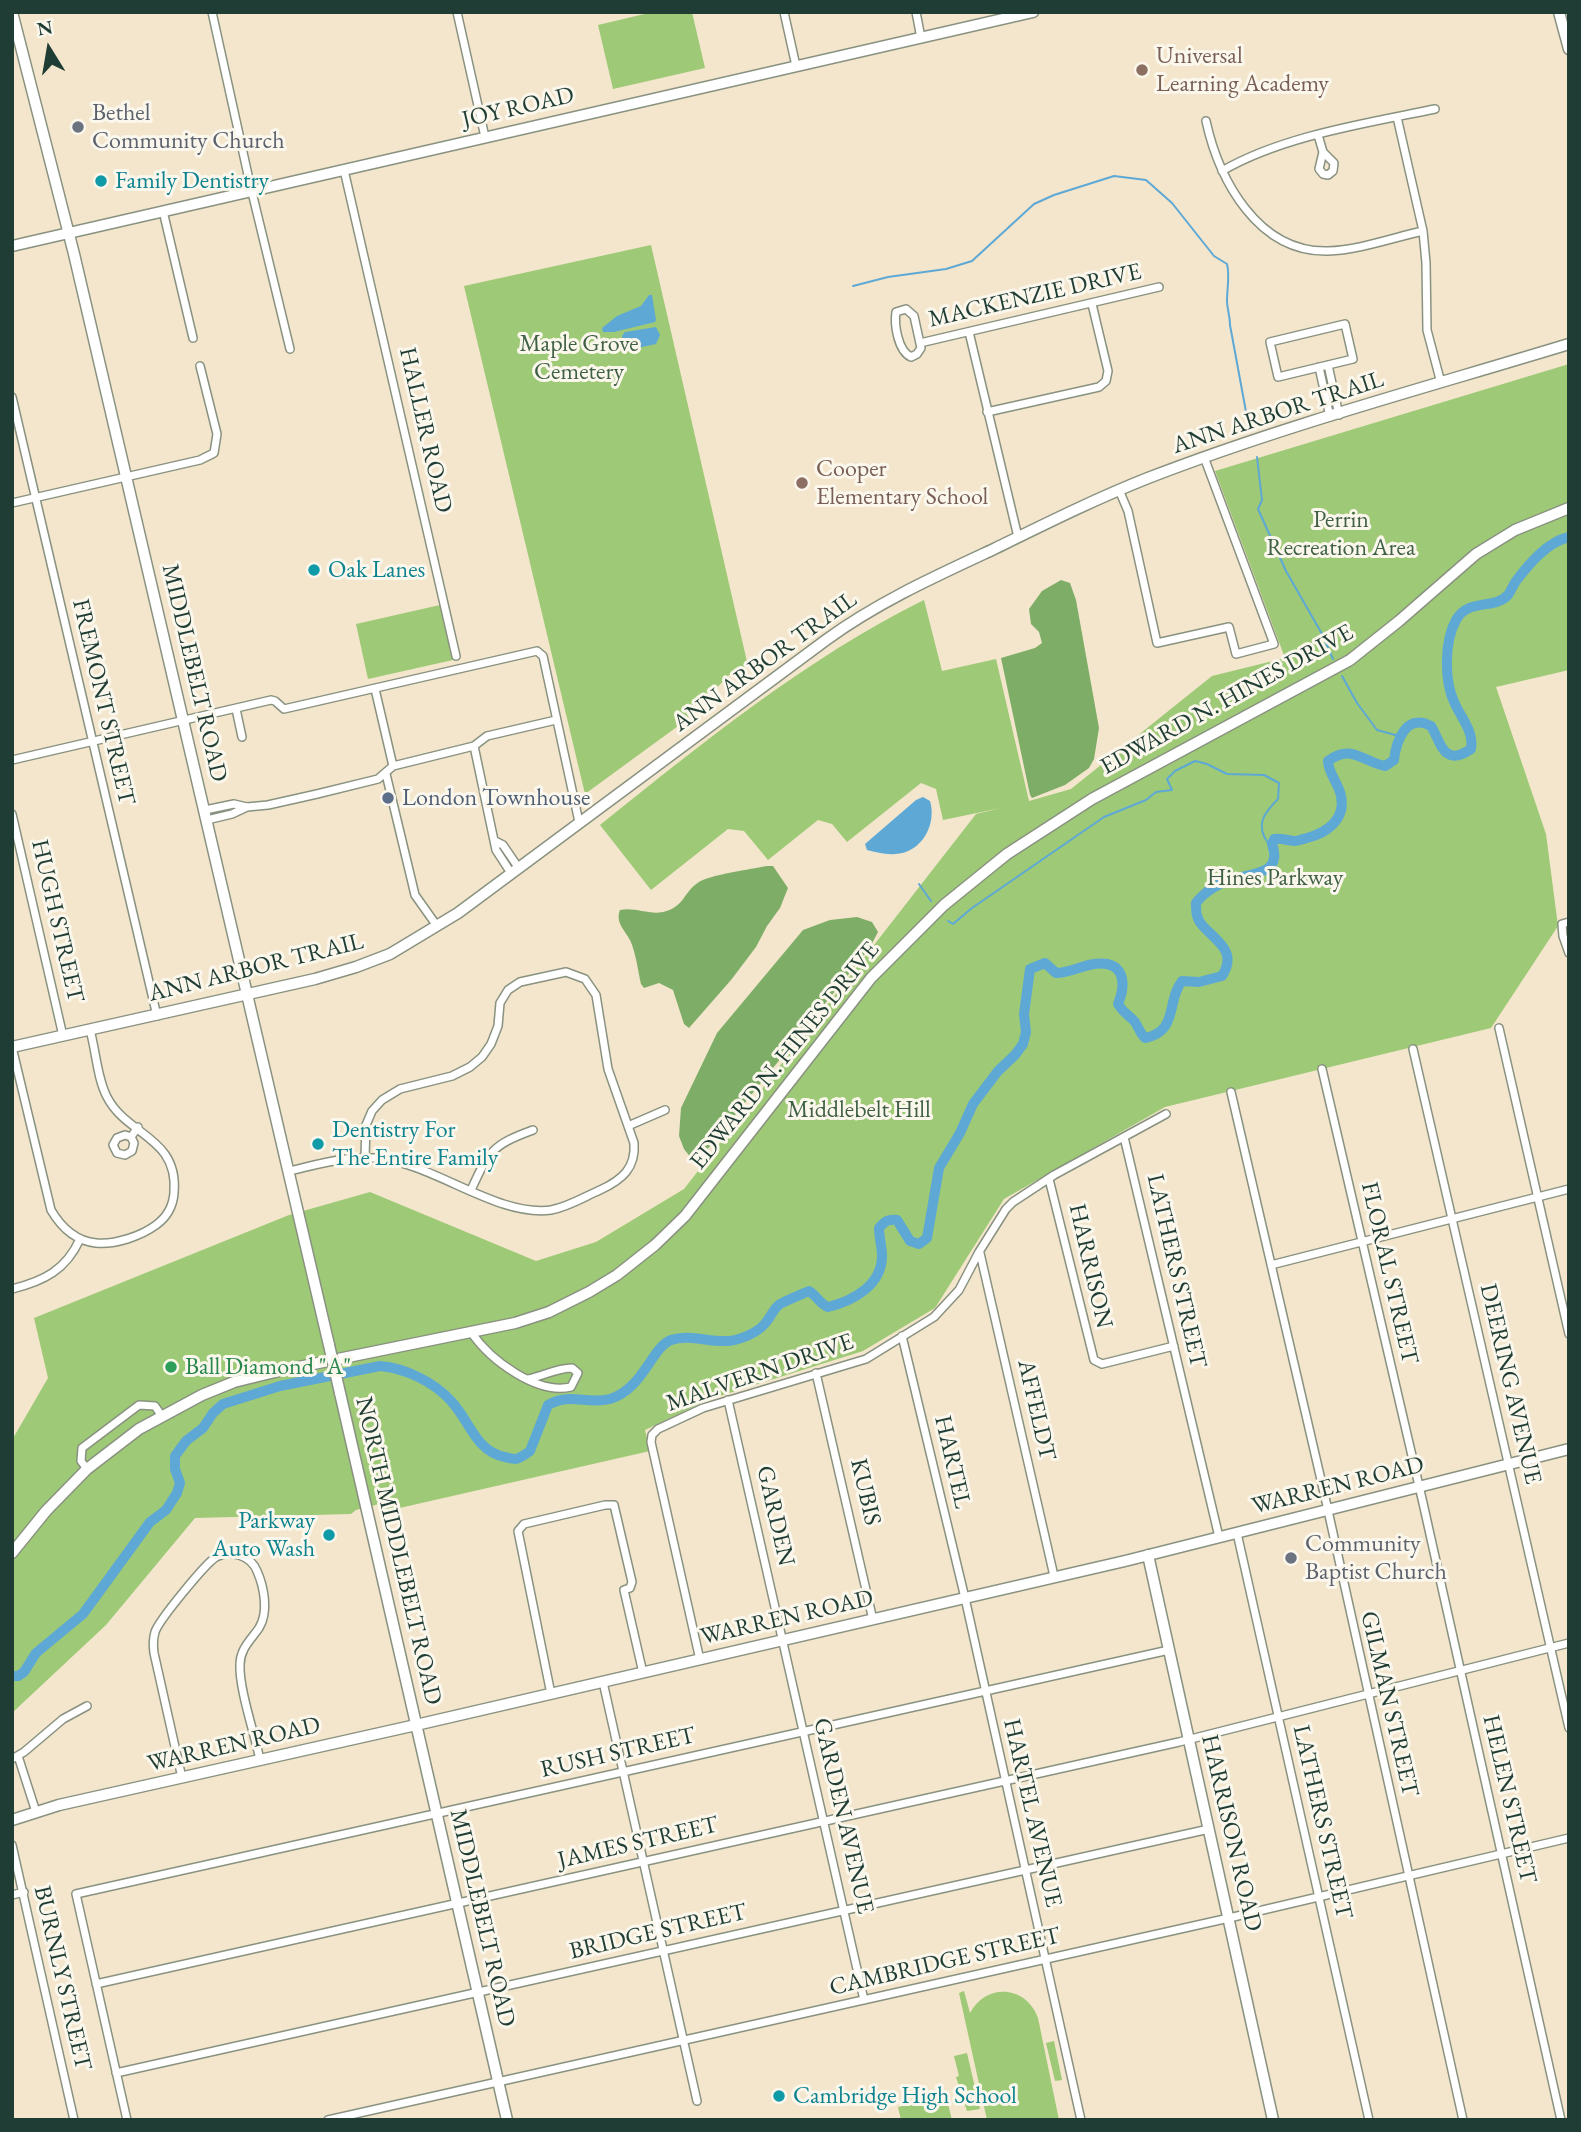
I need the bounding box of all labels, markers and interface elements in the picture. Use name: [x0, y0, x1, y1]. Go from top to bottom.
north arrow: [14, 14, 84, 84]
text: N: [35, 14, 55, 42]
place label: Universal Learning Academy: [1156, 42, 1329, 98]
marker: Universal Learning Academy: [1134, 62, 1150, 78]
street label: JOY ROAD: [459, 81, 577, 135]
place label: Bethel Community Church: [92, 99, 285, 155]
marker: Bethel Community Church: [70, 119, 86, 135]
place label: Family Dentistry: [115, 167, 269, 195]
marker: Family Dentistry: [93, 173, 109, 189]
street label: MACKENZIE DRIVE: [926, 258, 1144, 334]
park label: Maple Grove Cemetery: [519, 330, 639, 386]
street label: HALLER ROAD: [392, 344, 458, 516]
street label: ANN ARBOR TRAIL: [1169, 365, 1387, 461]
place label: Cooper Elementary School: [816, 455, 988, 511]
marker: Cooper Elementary School: [794, 475, 810, 491]
park label: Perrin Recreation Area: [1267, 506, 1415, 562]
place label: Oak Lanes: [328, 556, 425, 584]
street label: MIDDLEBELT ROAD: [155, 561, 233, 785]
marker: Oak Lanes: [306, 562, 322, 578]
street label: ANN ARBOR TRAIL: [667, 586, 863, 738]
street label: FREMONT STREET: [65, 596, 141, 808]
street label: EDWARD N. HINES DRIVE: [1096, 618, 1358, 782]
place label: London Townhouse: [402, 784, 590, 812]
marker: London Townhouse: [380, 790, 396, 806]
street label: HUGH STREET: [24, 837, 90, 1005]
park label: Hines Parkway: [1207, 864, 1343, 892]
street label: ANN ARBOR TRAIL: [146, 927, 366, 1009]
street label: EDWARD N. HINES DRIVE: [684, 936, 886, 1176]
park label: Middlebelt Hill: [787, 1096, 931, 1124]
place label: Dentistry For The Entire Family: [332, 1116, 498, 1172]
marker: Dentistry For The Entire Family: [310, 1136, 326, 1152]
street label: LATHERS STREET: [1140, 1171, 1212, 1371]
street label: FLORAL STREET: [1354, 1179, 1424, 1367]
street label: HARRISON: [1062, 1201, 1118, 1331]
street label: DEERING AVENUE: [1473, 1281, 1547, 1487]
street label: MALVERN DRIVE: [663, 1328, 857, 1418]
place label: Ball Diamond "A": [185, 1353, 351, 1381]
street label: AFFELDT: [1010, 1357, 1062, 1463]
marker: Ball Diamond "A": [163, 1359, 179, 1375]
street label: NORTH MIDDLEBELT ROAD: [349, 1394, 447, 1708]
street label: HARTEL: [927, 1413, 977, 1511]
street label: WARREN ROAD: [1249, 1451, 1427, 1521]
street label: KUBIS: [843, 1456, 887, 1528]
street label: GARDEN: [750, 1463, 800, 1569]
place label: Parkway Auto Wash: [212, 1507, 315, 1563]
marker: Parkway Auto Wash: [321, 1527, 337, 1543]
place label: Community Baptist Church: [1305, 1530, 1447, 1586]
marker: Community Baptist Church: [1283, 1550, 1299, 1566]
street label: WARREN ROAD: [698, 1584, 876, 1652]
street label: GILMAN STREET: [1354, 1609, 1424, 1799]
street label: WARREN ROAD: [145, 1711, 323, 1779]
street label: HELEN STREET: [1476, 1712, 1542, 1886]
street label: GARDEN AVENUE: [806, 1715, 880, 1917]
street label: HARTEL AVENUE: [996, 1716, 1068, 1910]
street label: RUSH STREET: [538, 1721, 698, 1785]
street label: LATHERS STREET: [1286, 1722, 1358, 1922]
street label: HARRISON ROAD: [1194, 1732, 1268, 1934]
street label: MIDDLEBELT ROAD: [443, 1806, 521, 2030]
street label: JAMES STREET: [555, 1811, 721, 1875]
street label: BURNLY STREET: [27, 1883, 97, 2073]
street label: BRIDGE STREET: [567, 1898, 749, 1966]
street label: CAMBRIDGE STREET: [827, 1921, 1063, 2003]
place label: Cambridge High School: [793, 2082, 1017, 2110]
marker: Cambridge High School: [771, 2088, 787, 2104]

